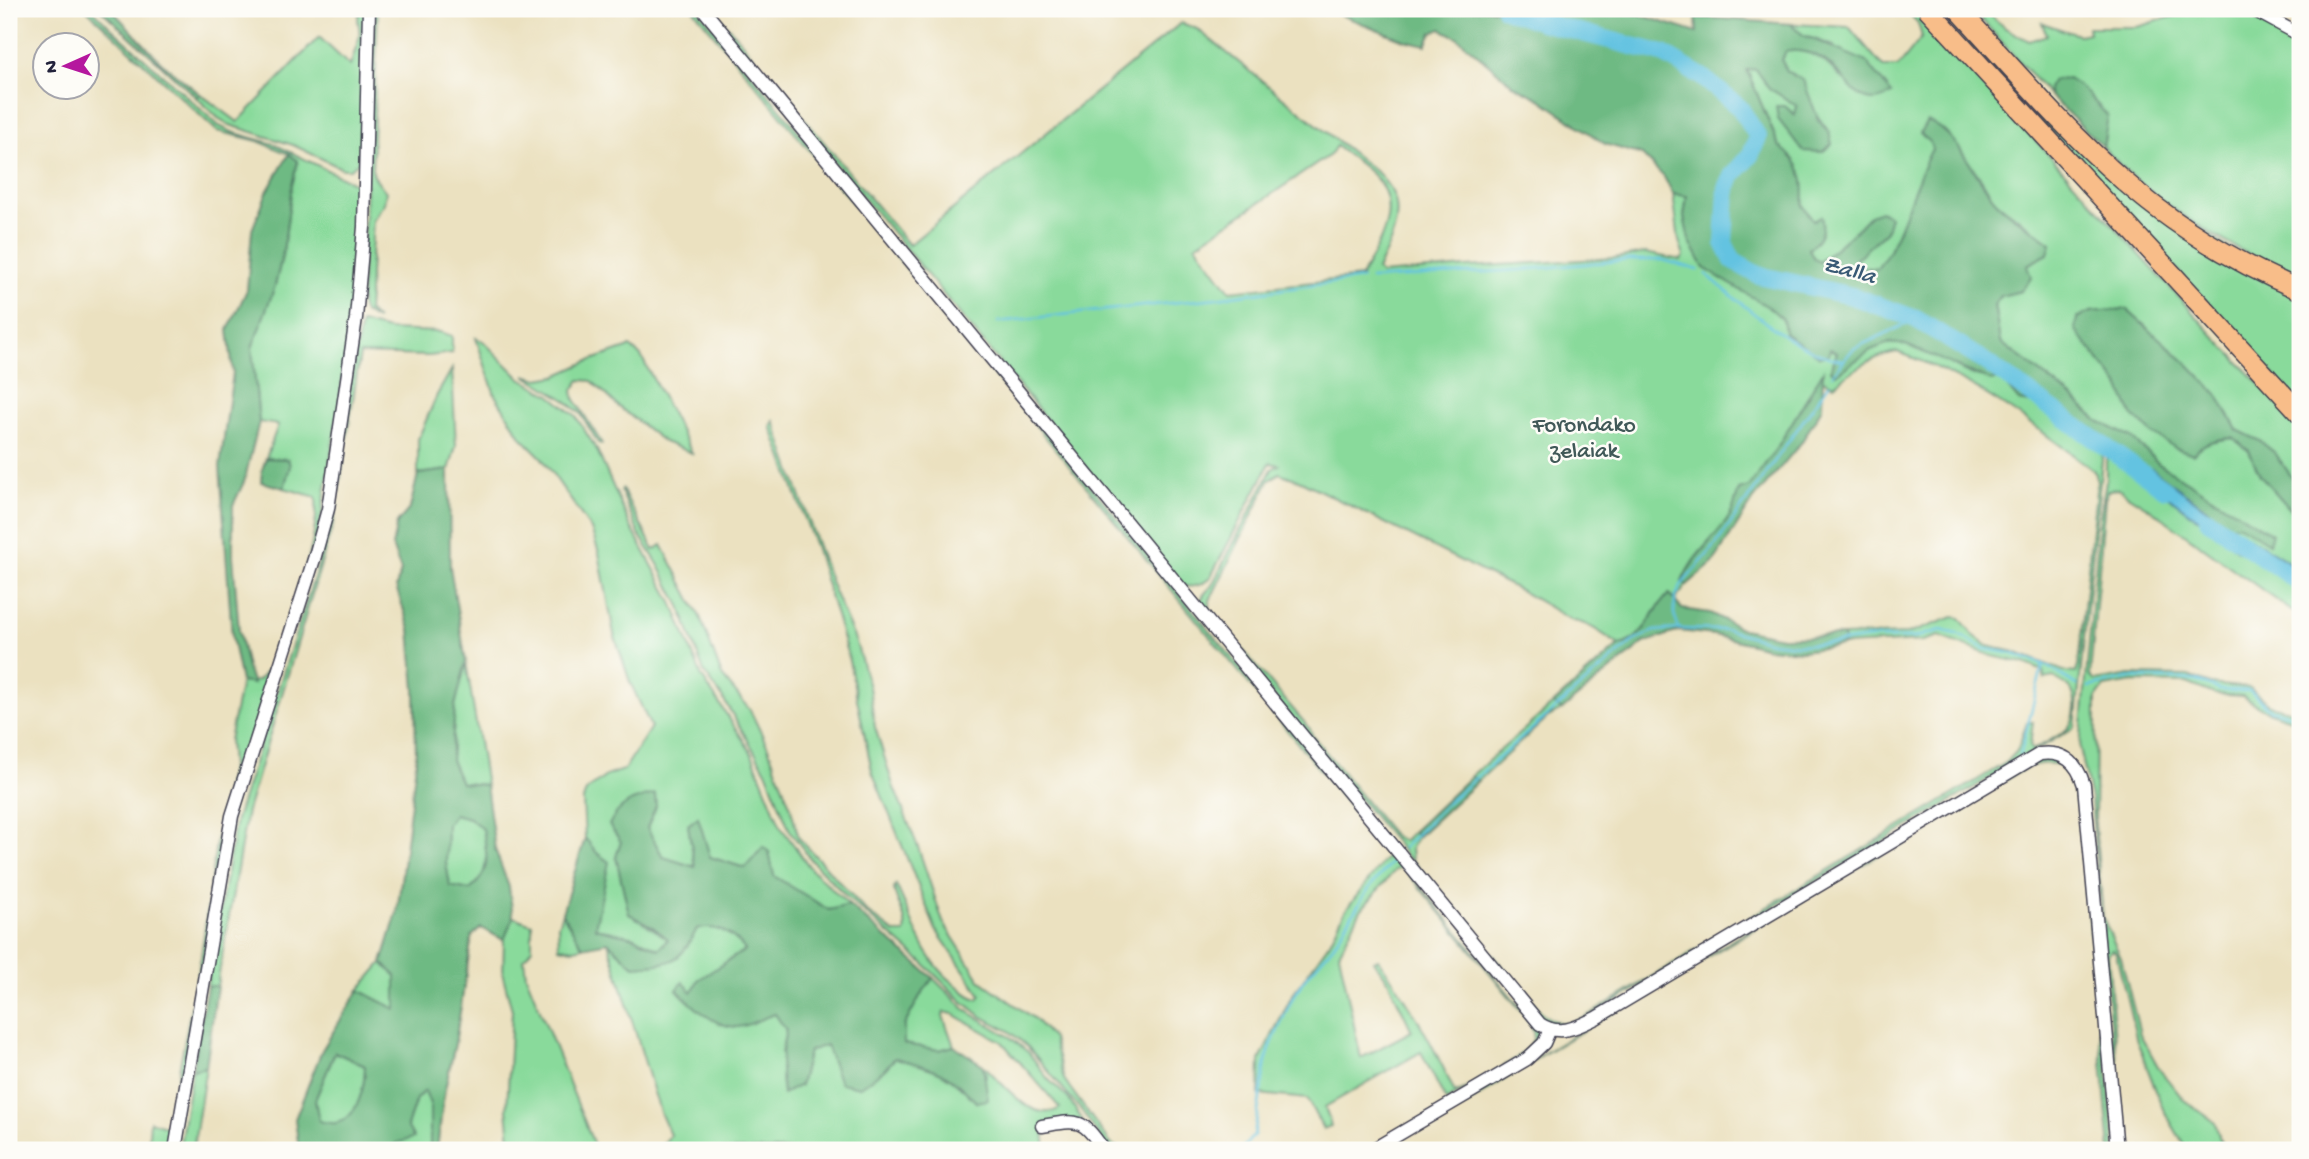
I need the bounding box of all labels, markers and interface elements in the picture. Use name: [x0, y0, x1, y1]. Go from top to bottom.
north arrow: [32, 32, 102, 102]
text: N: [41, 60, 64, 74]
water label: Zalla: [1820, 251, 1880, 293]
park label: Forondako zelaiak: [1531, 413, 1636, 466]

